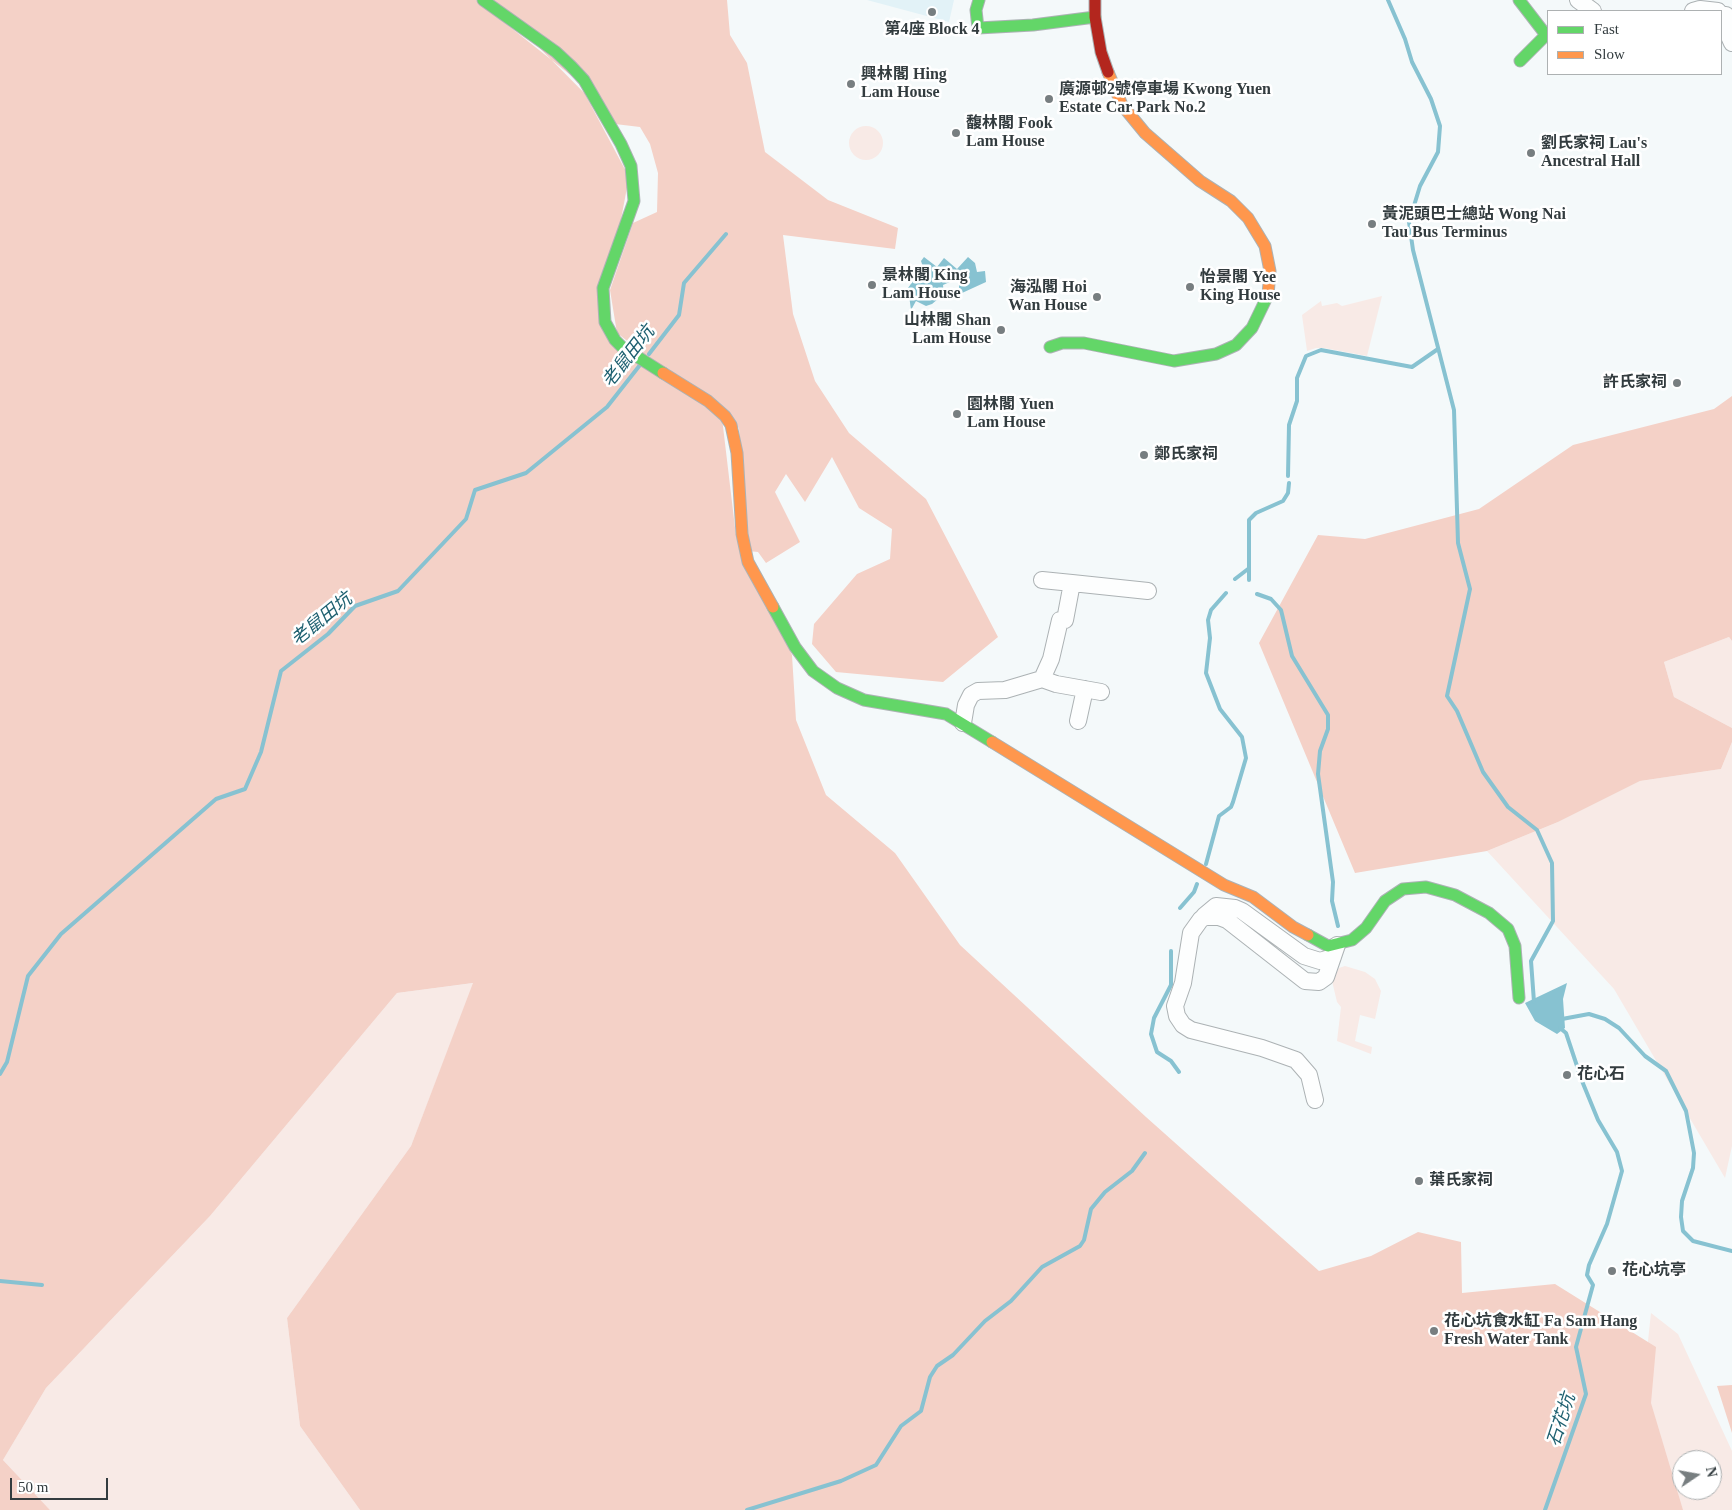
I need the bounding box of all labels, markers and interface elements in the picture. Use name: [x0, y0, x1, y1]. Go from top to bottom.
marker: 第4座 Block 4: [926, 6, 938, 18]
legend: [1547, 10, 1722, 75]
place label: 第4座 Block 4: [884, 20, 980, 40]
text: Fast: [1594, 21, 1619, 37]
text: Slow: [1594, 46, 1625, 62]
place label: 興林閣 Hing Lam House: [861, 65, 947, 103]
marker: 興林閣 Hing Lam House: [845, 78, 857, 90]
place label: 廣源邨2號停車場 Kwong Yuen Estate Car Park No.2: [1059, 80, 1271, 118]
marker: 廣源邨2號停車場 Kwong Yuen Estate Car Park No.2: [1043, 93, 1055, 105]
place label: 馥林閣 Fook Lam House: [966, 114, 1053, 152]
marker: 馥林閣 Fook Lam House: [950, 127, 962, 139]
place label: 劉氏家祠 Lau's Ancestral Hall: [1541, 134, 1647, 172]
marker: 劉氏家祠 Lau's Ancestral Hall: [1525, 147, 1537, 159]
place label: 黃泥頭巴士總站 Wong Nai Tau Bus Terminus: [1382, 205, 1566, 243]
marker: 黃泥頭巴士總站 Wong Nai Tau Bus Terminus: [1366, 218, 1378, 230]
place label: 景林閣 King Lam House: [882, 266, 968, 304]
place label: 怡景閣 Yee King House: [1200, 268, 1280, 306]
place label: 海泓閣 Hoi Wan House: [1008, 278, 1087, 316]
marker: 景林閣 King Lam House: [866, 279, 878, 291]
marker: 怡景閣 Yee King House: [1184, 281, 1196, 293]
marker: 海泓閣 Hoi Wan House: [1091, 291, 1103, 303]
place label: 山林閣 Shan Lam House: [904, 311, 991, 349]
water label: 老鼠田坑: [598, 322, 660, 392]
marker: 山林閣 Shan Lam House: [995, 324, 1007, 336]
place label: 許氏家祠: [1603, 373, 1667, 393]
marker: 許氏家祠: [1671, 377, 1683, 389]
place label: 園林閣 Yuen Lam House: [967, 395, 1054, 433]
marker: 園林閣 Yuen Lam House: [951, 408, 963, 420]
place label: 鄭氏家祠: [1154, 445, 1218, 465]
marker: 鄭氏家祠: [1138, 449, 1150, 461]
water label: 老鼠田坑: [287, 589, 357, 651]
place label: 花心石: [1577, 1065, 1625, 1085]
marker: 花心石: [1561, 1069, 1573, 1081]
place label: 葉氏家祠: [1429, 1171, 1493, 1191]
marker: 葉氏家祠: [1413, 1175, 1425, 1187]
place label: 花心坑亭: [1622, 1261, 1686, 1281]
marker: 花心坑亭: [1606, 1265, 1618, 1277]
place label: 花心坑食水缸 Fa Sam Hang Fresh Water Tank: [1444, 1312, 1637, 1350]
marker: 花心坑食水缸 Fa Sam Hang Fresh Water Tank: [1428, 1325, 1440, 1337]
water label: 石花坑: [1543, 1391, 1581, 1449]
north arrow: [1672, 1450, 1722, 1500]
text: N: [1703, 1465, 1720, 1478]
scale bar: [12, 1468, 110, 1500]
text: 50 m: [18, 1479, 48, 1495]

